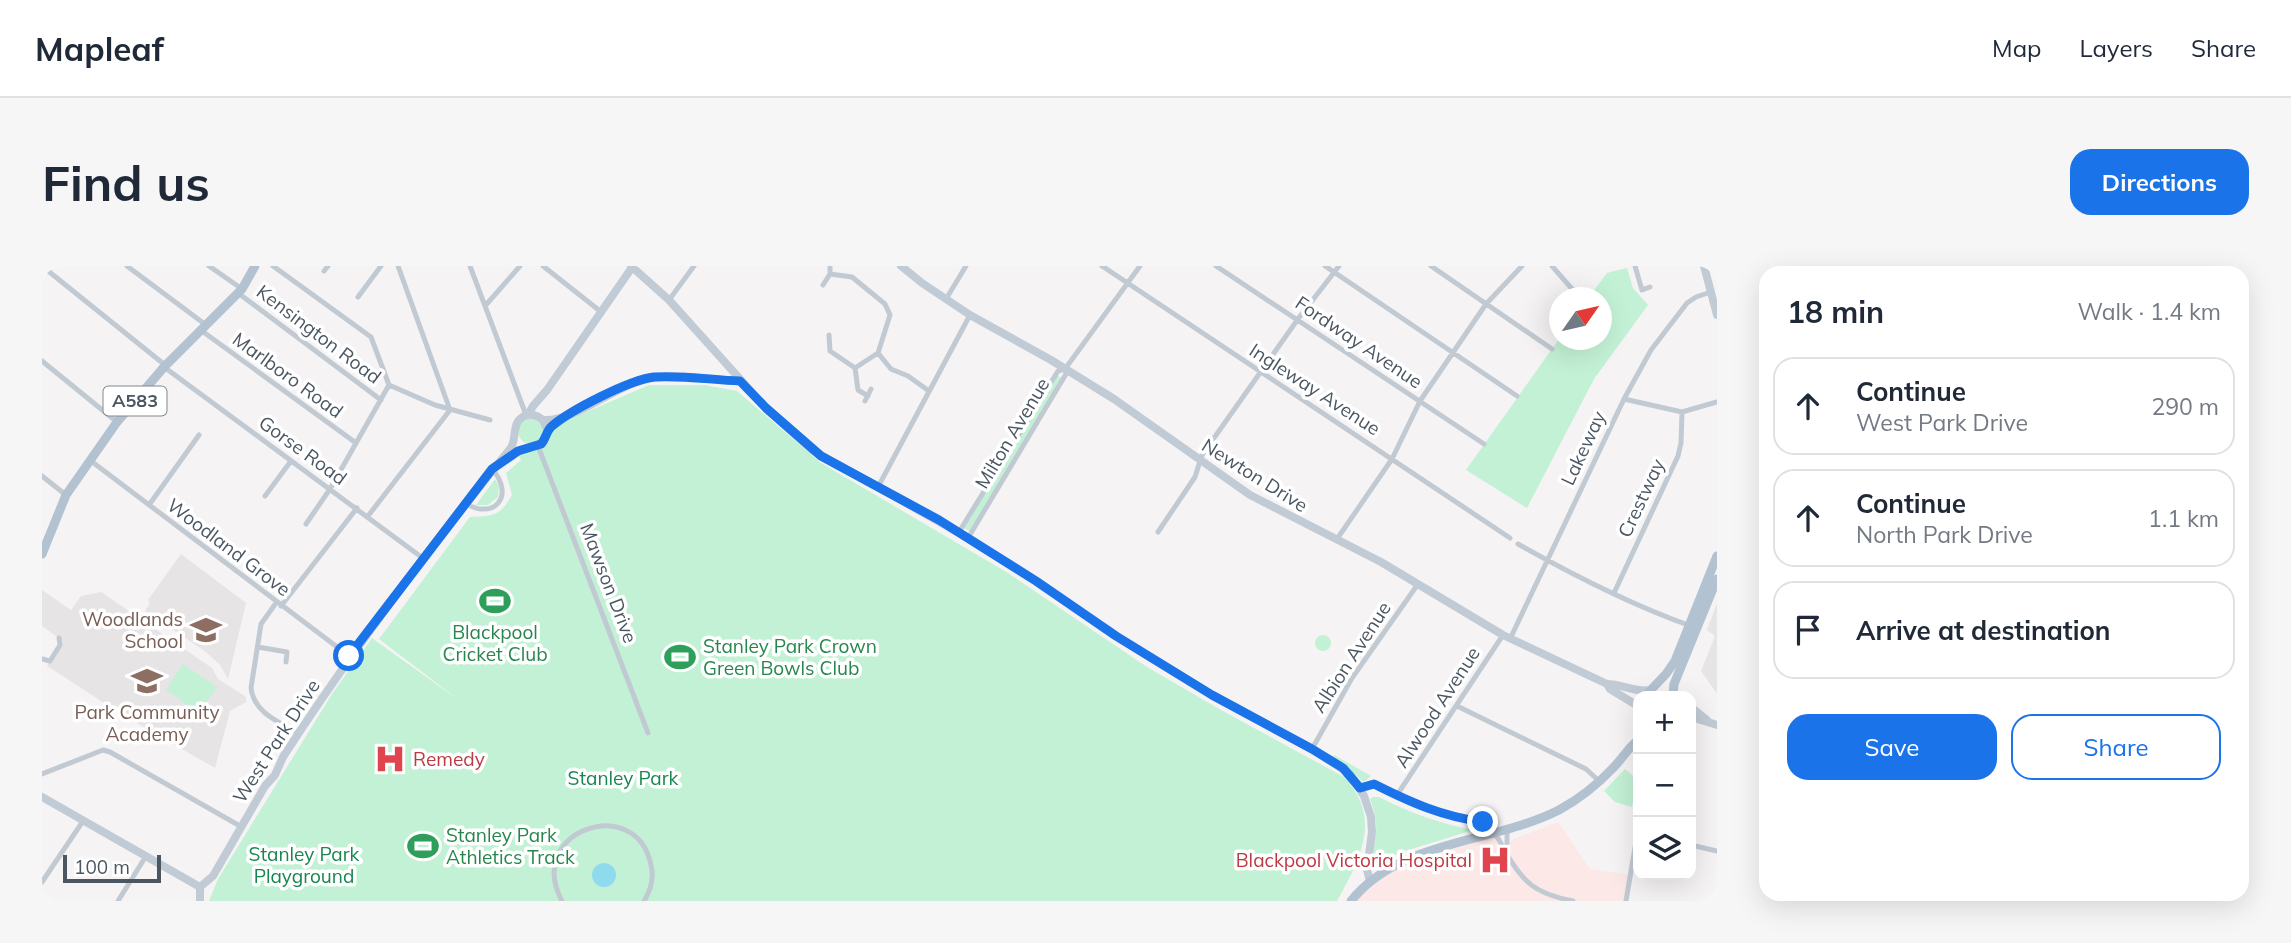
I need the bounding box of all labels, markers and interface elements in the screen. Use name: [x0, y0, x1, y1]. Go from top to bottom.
text: Mapleaf: [35, 28, 164, 69]
text: Map: [1992, 33, 2041, 63]
text: Layers: [2079, 33, 2153, 63]
text: Share: [2191, 33, 2256, 63]
button: Directions: [2070, 149, 2249, 215]
text: Find us: [42, 152, 210, 213]
street label: Kensington Road: [252, 279, 386, 389]
north arrow: [1549, 287, 1612, 350]
street label: Fordway Avenue: [1291, 291, 1427, 393]
text: 18 min: [1787, 293, 1884, 331]
text: Walk · 1.4 km: [2077, 297, 2221, 326]
street label: Marlboro Road: [228, 327, 348, 423]
street label: Ingleway Avenue: [1245, 338, 1385, 440]
street label: Milton Avenue: [970, 373, 1054, 493]
text: Continue: [1856, 375, 1966, 408]
road number: A583: [104, 386, 166, 416]
icon: ahead: [1789, 387, 1827, 425]
text: 290 m: [2151, 392, 2219, 421]
street label: Lakeway: [1555, 407, 1611, 489]
text: West Park Drive: [1856, 408, 2028, 437]
street label: Gorse Road: [254, 410, 352, 490]
street label: Newton Drive: [1198, 433, 1312, 517]
street label: Crestway: [1612, 455, 1670, 541]
text: Continue: [1856, 487, 1966, 520]
street label: Woodland Grove: [163, 493, 295, 601]
icon: ahead: [1789, 499, 1827, 537]
text: 1.1 km: [2148, 504, 2219, 533]
street label: Mawson Drive: [575, 520, 643, 646]
text: North Park Drive: [1856, 520, 2033, 549]
sports icon: Blackpool Cricket Club: [478, 584, 512, 618]
street label: Albion Avenue: [1306, 597, 1396, 717]
place label: Woodlands School: [82, 607, 183, 653]
icon: arrive: [1789, 611, 1827, 649]
school or university icon: Woodlands School: [189, 613, 223, 647]
text: Arrive at destination: [1856, 614, 2111, 647]
place label: Blackpool Cricket Club: [442, 620, 548, 666]
place label: Stanley Park Crown Green Bowls Club: [703, 634, 877, 680]
route start: [333, 640, 364, 671]
sports icon: Stanley Park Crown Green Bowls Club: [663, 640, 697, 674]
street label: Alwood Avenue: [1389, 642, 1485, 772]
school or university icon: Park Community Academy: [130, 664, 164, 698]
street label: West Park Drive: [227, 675, 325, 807]
map controls: [1633, 691, 1696, 880]
button: +: [1633, 691, 1696, 754]
place label: Park Community Academy: [75, 700, 219, 746]
button: Save: [1787, 714, 1997, 780]
button: Share: [2011, 714, 2221, 780]
hospital icon: Remedy: [373, 742, 407, 776]
place label: Remedy: [413, 747, 485, 771]
button: −: [1633, 754, 1696, 817]
park label: Stanley Park: [568, 766, 679, 790]
route end: [1467, 806, 1498, 837]
button: layers: [1633, 817, 1696, 880]
place label: Stanley Park Athletics Track: [446, 823, 575, 869]
sports icon: Stanley Park Athletics Track: [406, 829, 440, 863]
park label: Stanley Park Playground: [249, 842, 360, 888]
hospital icon: Blackpool Victoria Hospital: [1478, 843, 1512, 877]
place label: Blackpool Victoria Hospital: [1236, 848, 1472, 872]
scale bar: [63, 852, 161, 884]
text: 100 m: [74, 855, 130, 879]

